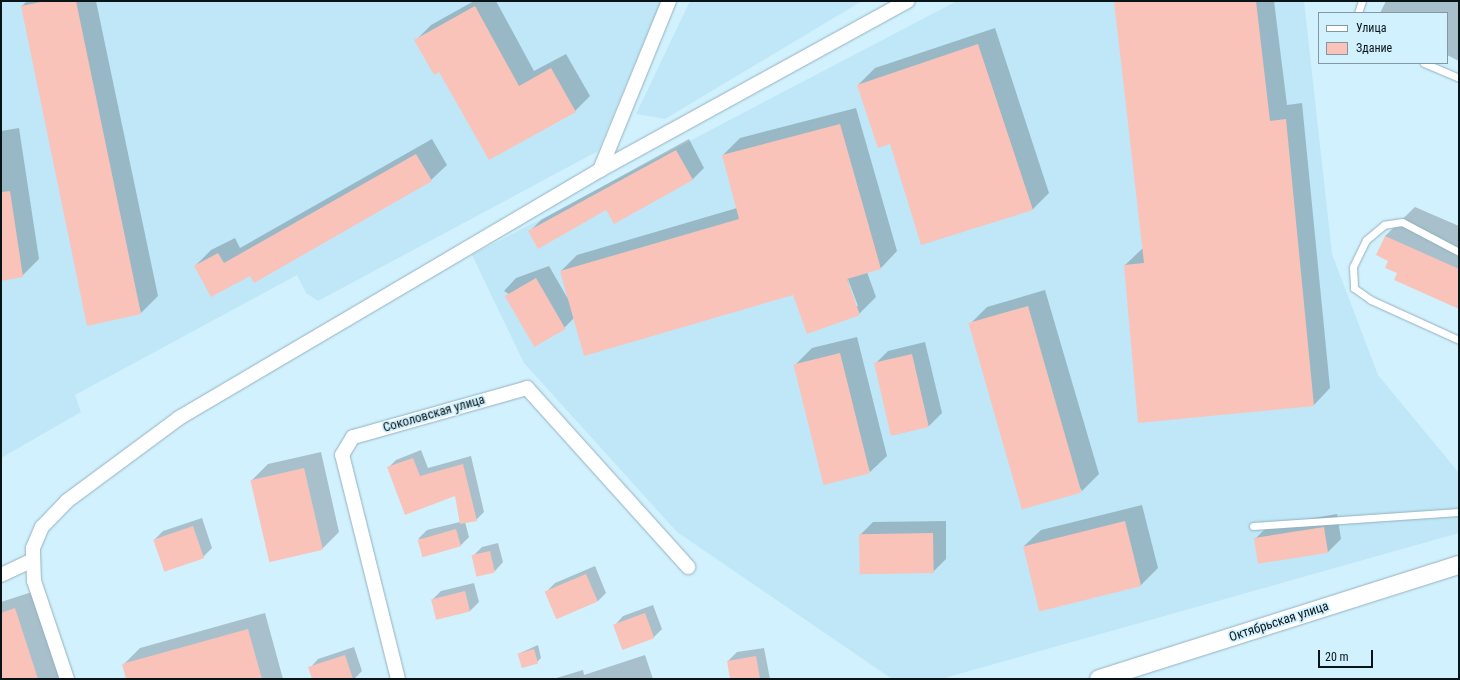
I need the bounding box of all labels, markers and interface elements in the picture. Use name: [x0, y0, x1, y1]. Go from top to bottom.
legend: [1318, 12, 1448, 64]
text: Улица: [1356, 21, 1386, 35]
text: Здание: [1356, 41, 1392, 55]
street label: Соколовская улица: [381, 392, 487, 436]
street label: Октябрьская улица: [1227, 599, 1331, 645]
scale bar: [1320, 642, 1375, 668]
text: 20 m: [1325, 650, 1349, 664]

